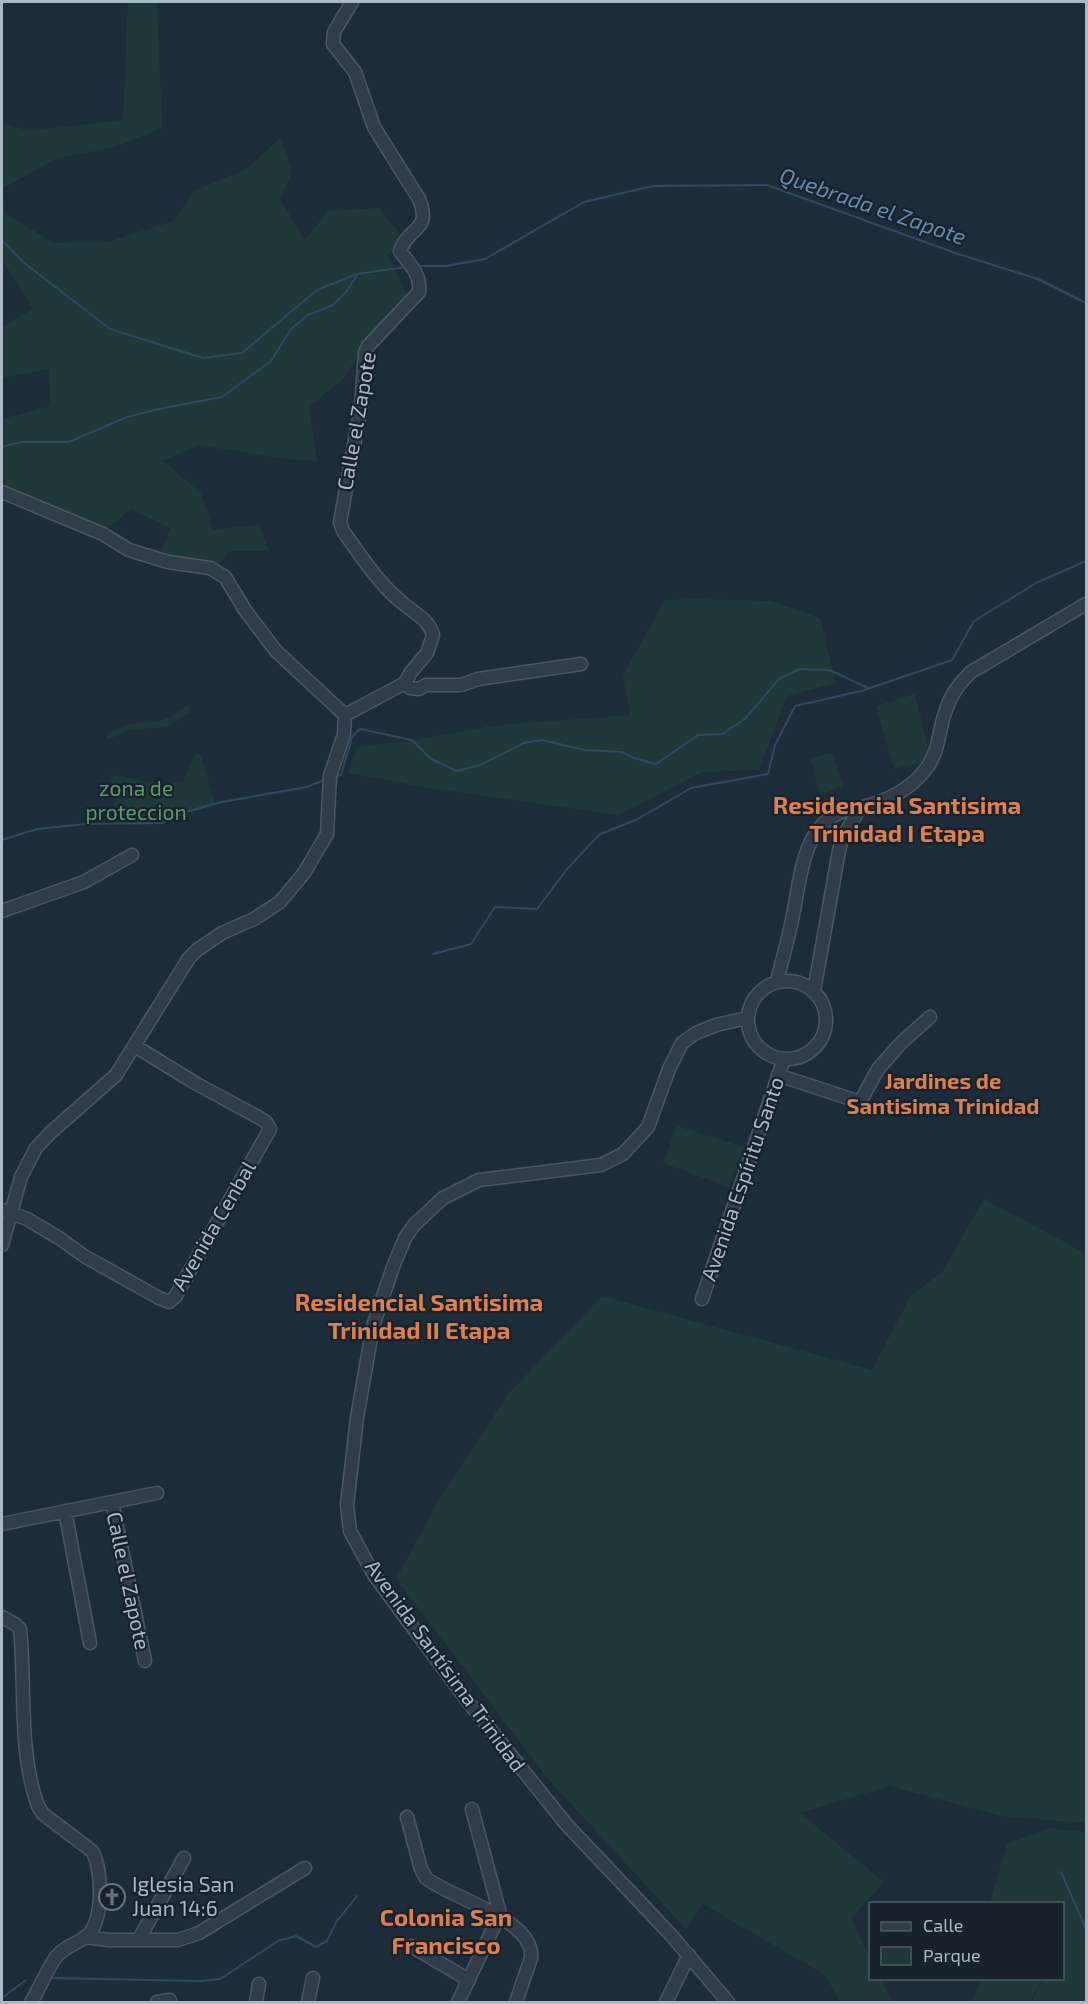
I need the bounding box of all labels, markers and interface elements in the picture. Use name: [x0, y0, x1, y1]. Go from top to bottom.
water label: Quebrada el Zapote: [776, 161, 970, 250]
street label: Calle el Zapote: [331, 349, 380, 492]
park label: zona de proteccion: [85, 775, 187, 824]
district label: Residencial Santisima Trinidad I Etapa: [773, 790, 1021, 847]
district label: Jardines de Santisima Trinidad: [847, 1067, 1039, 1118]
street label: Avenida Espíritu Santo: [695, 1073, 788, 1284]
street label: Avenida Cenbal: [165, 1155, 260, 1295]
district label: Residencial Santisima Trinidad II Etapa: [295, 1287, 543, 1344]
street label: Calle el Zapote: [103, 1509, 156, 1652]
street label: Avenida Santísima Trinidad: [361, 1554, 532, 1776]
place label: Iglesia San Juan 14:6: [132, 1871, 234, 1920]
church icon: Iglesia San Juan 14:6: [97, 1882, 127, 1912]
district label: Colonia San Francisco: [380, 1902, 512, 1959]
legend: [869, 1902, 1064, 1980]
text: Calle: [923, 1914, 964, 1936]
text: Parque: [923, 1944, 981, 1966]

